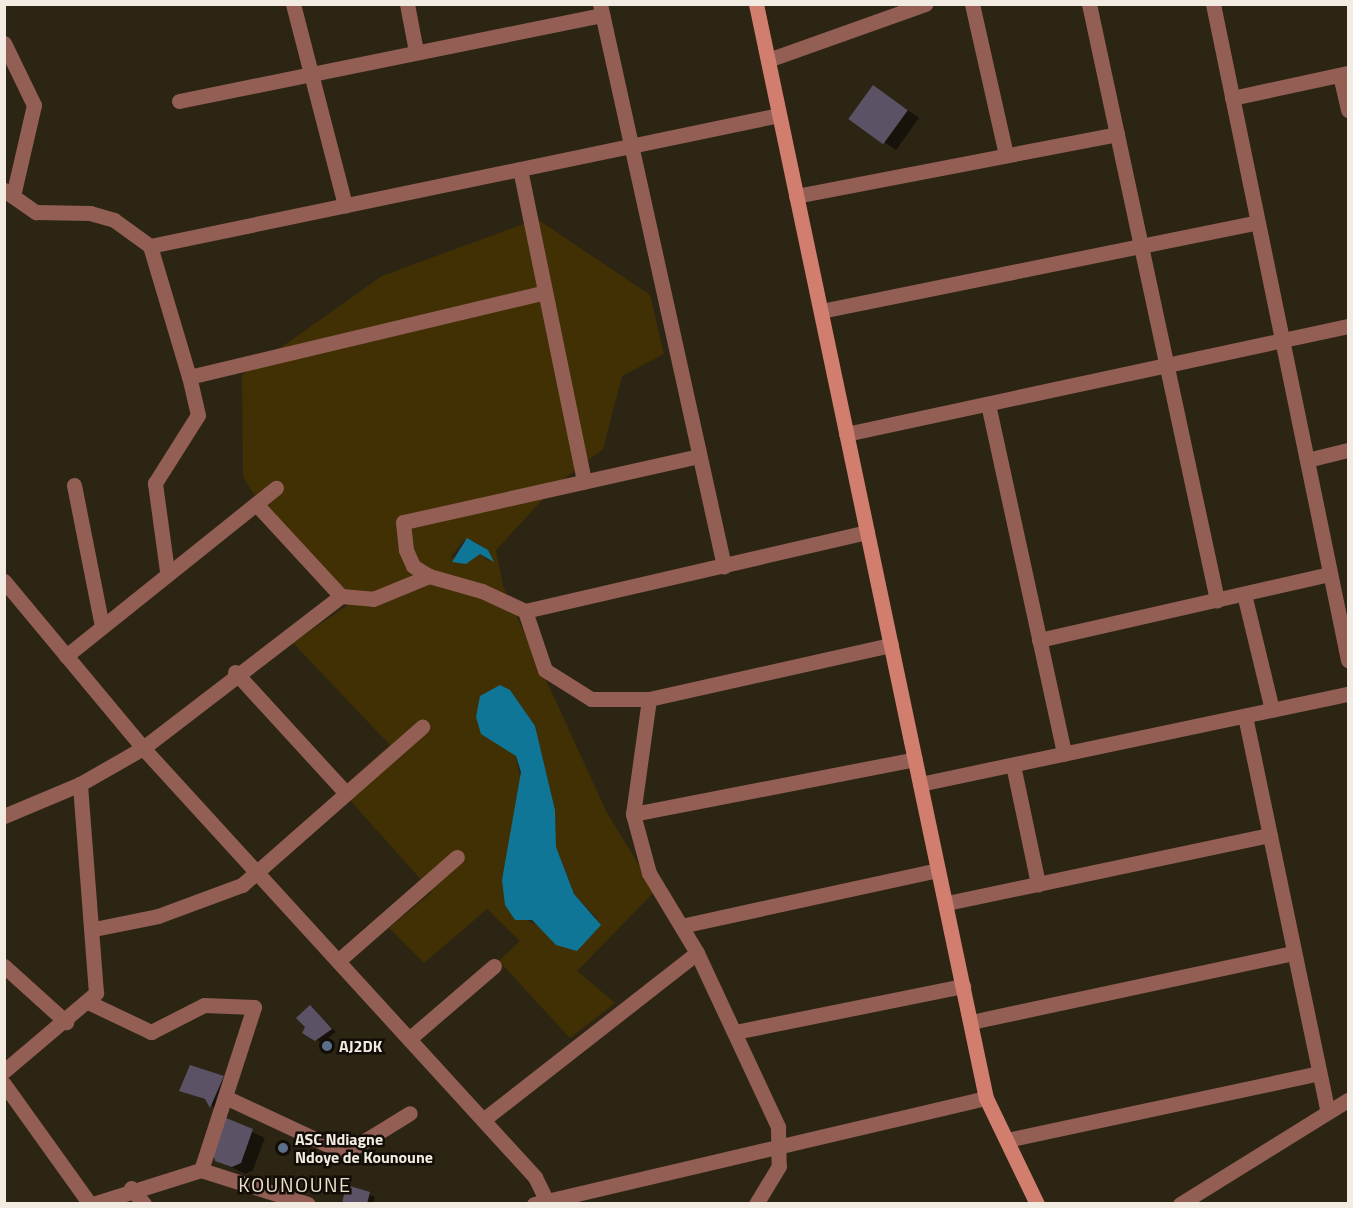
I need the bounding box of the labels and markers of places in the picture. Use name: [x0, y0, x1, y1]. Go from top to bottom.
place label: AJ2DK: [339, 1036, 382, 1056]
marker: AJ2DK: [320, 1039, 334, 1053]
place label: ASC Ndiagne Ndoye de Kounoune: [295, 1129, 433, 1167]
marker: ASC Ndiagne Ndoye de Kounoune: [276, 1141, 290, 1155]

